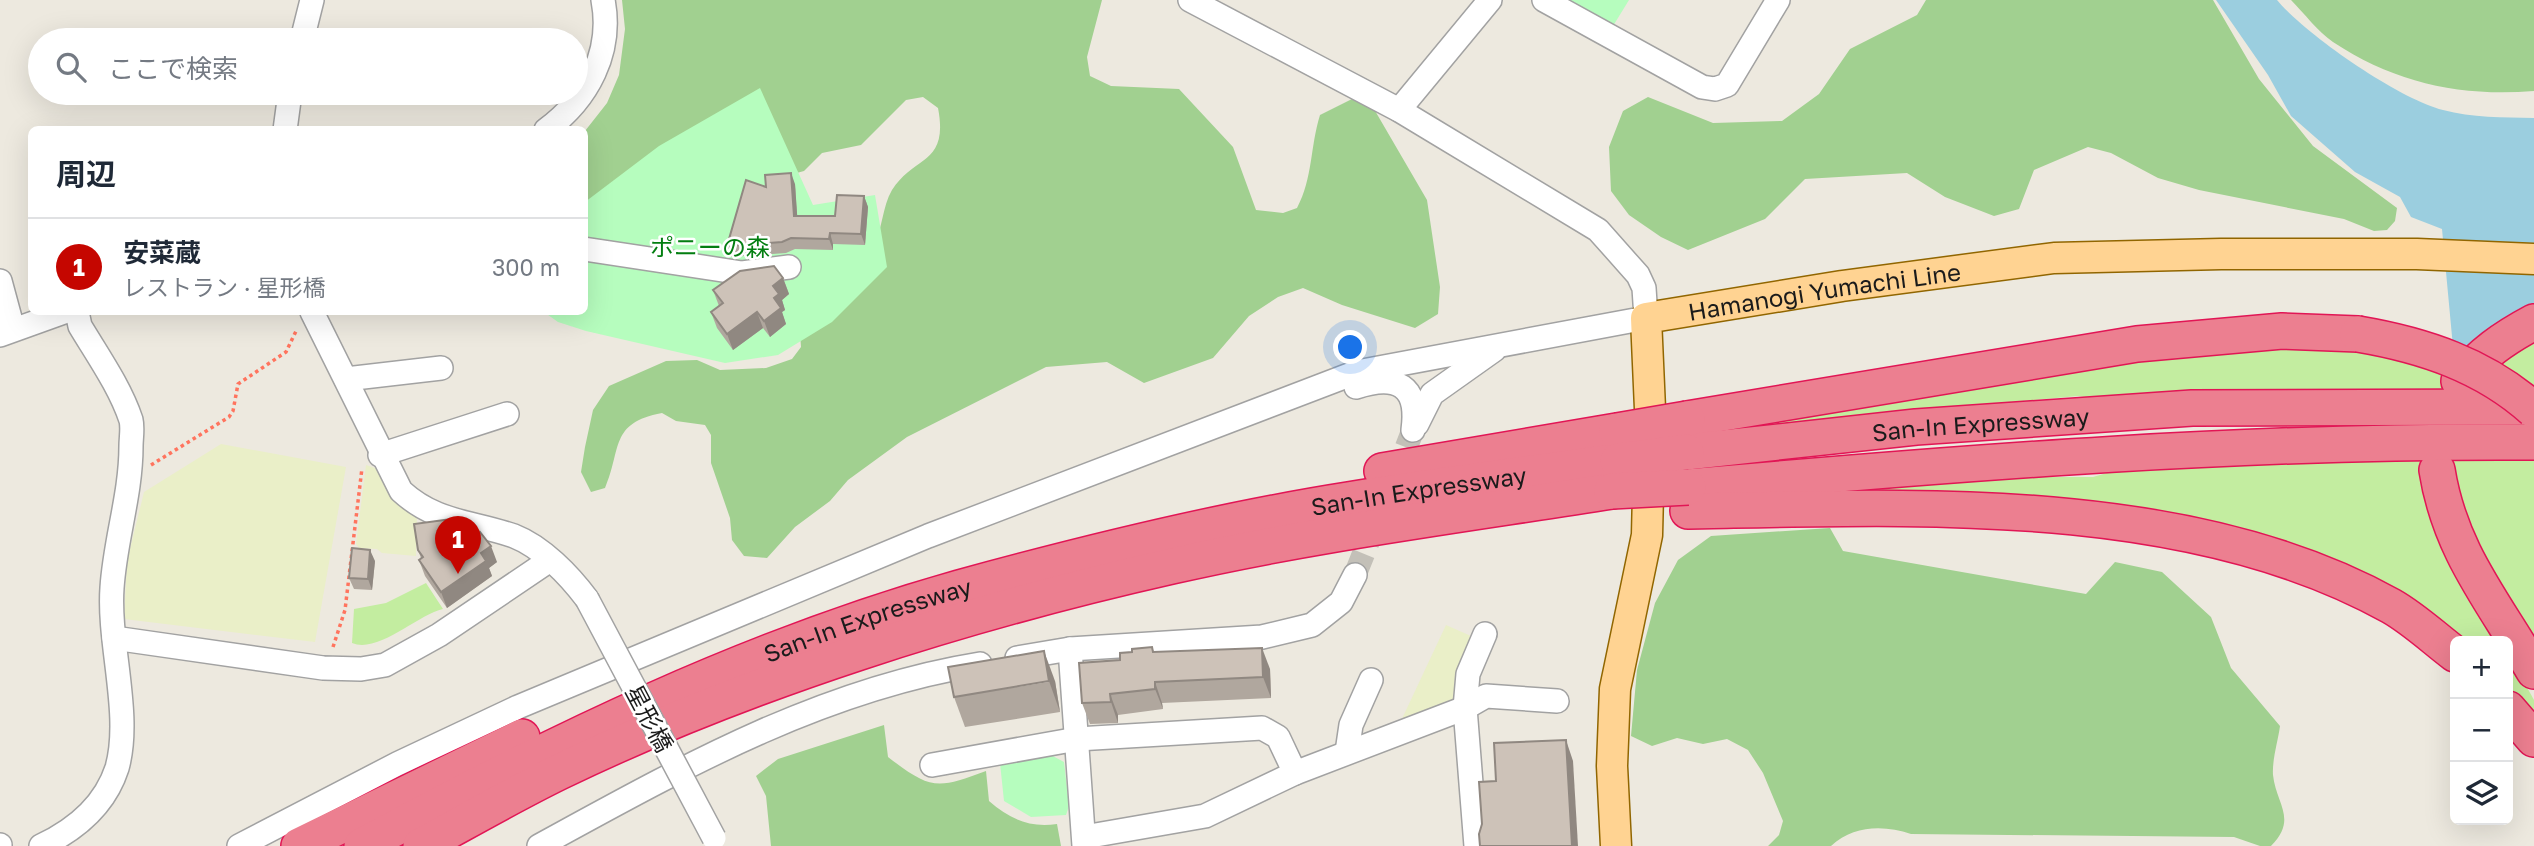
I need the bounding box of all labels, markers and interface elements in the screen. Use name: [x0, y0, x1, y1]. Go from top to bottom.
search box: [28, 28, 588, 105]
icon: search: [52, 48, 90, 86]
text: ここで検索: [108, 53, 238, 84]
text: 周辺: [56, 156, 116, 192]
park label: ポニーの森: [650, 232, 770, 261]
text: 安菜蔵: [123, 237, 201, 268]
text: 1: [73, 253, 85, 281]
text: 300 m: [492, 253, 560, 281]
street label: Hamanogi Yumachi Line: [1686, 256, 1962, 325]
text: レストラン · 星形橋: [123, 273, 325, 301]
your location: [1333, 330, 1367, 364]
street label: San-In Expressway: [1870, 401, 2090, 446]
street label: San-In Expressway: [1309, 459, 1528, 520]
pin: 1: [435, 516, 481, 574]
street label: San-In Expressway: [759, 571, 975, 667]
map controls: [2450, 636, 2513, 825]
button: +: [2450, 636, 2513, 699]
street label: 星形橋: [620, 679, 680, 757]
button: −: [2450, 699, 2513, 762]
button: layers: [2450, 762, 2513, 825]

